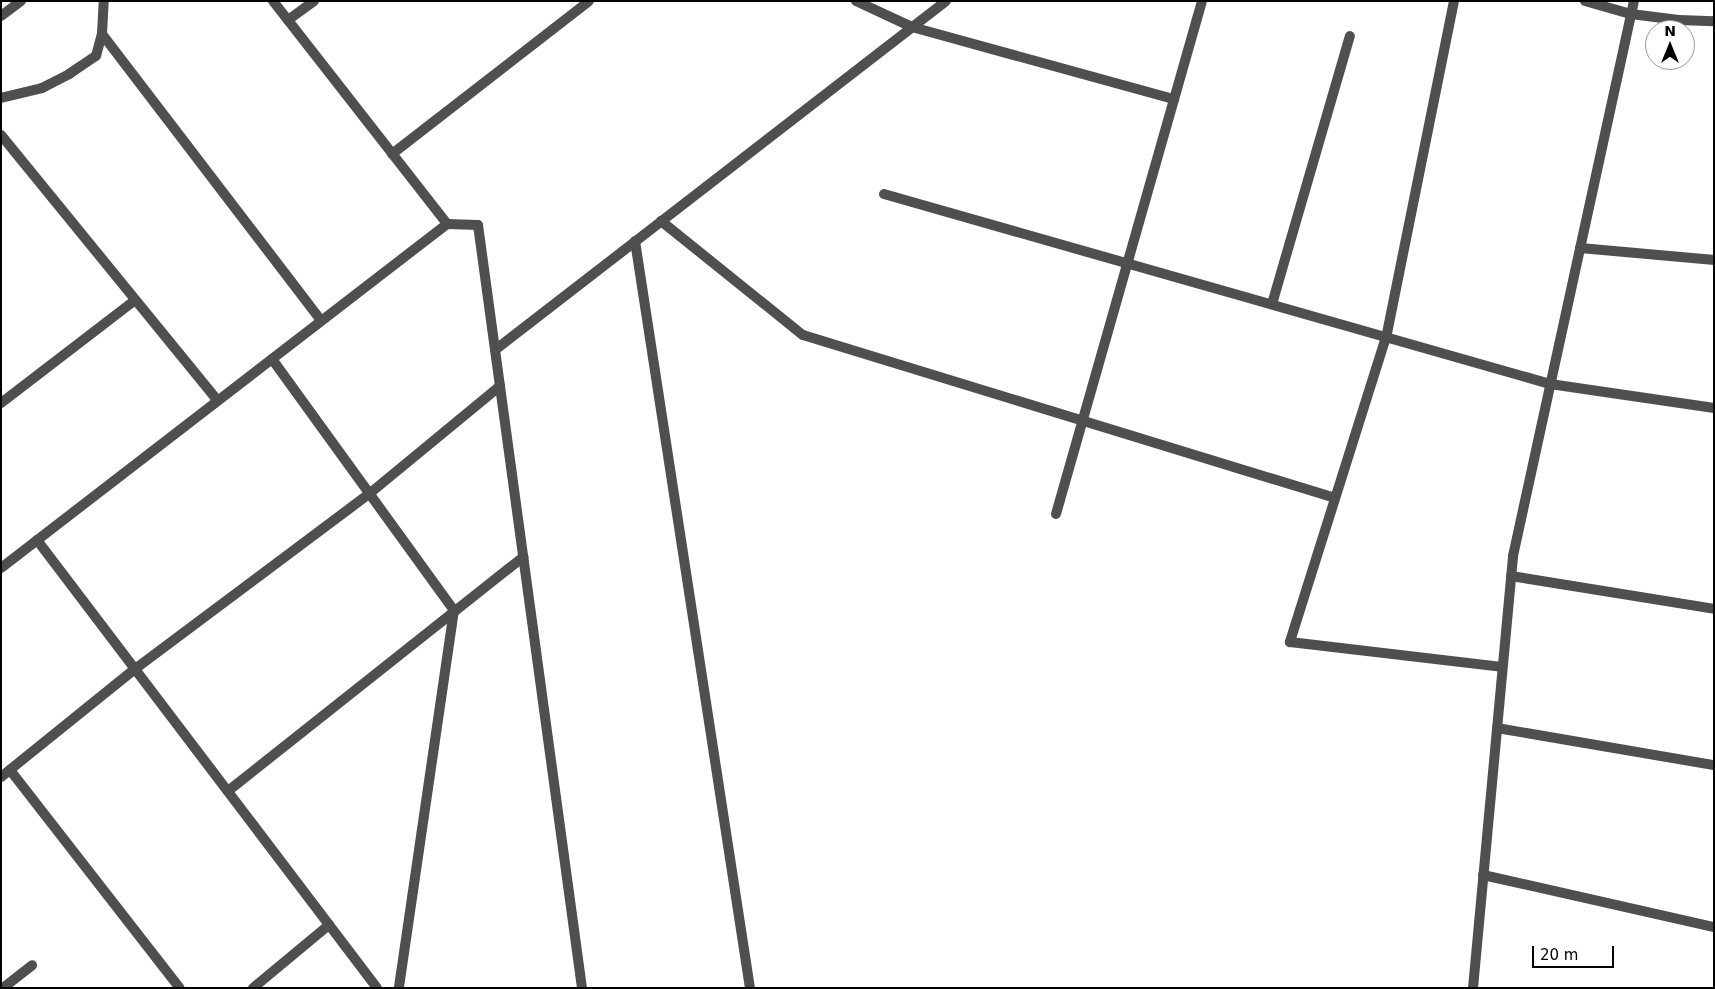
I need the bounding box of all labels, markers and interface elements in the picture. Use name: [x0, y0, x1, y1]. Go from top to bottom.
north arrow: [1645, 20, 1695, 70]
text: N: [1664, 23, 1676, 39]
scale bar: [1535, 936, 1618, 968]
text: 20 m: [1540, 946, 1578, 964]

